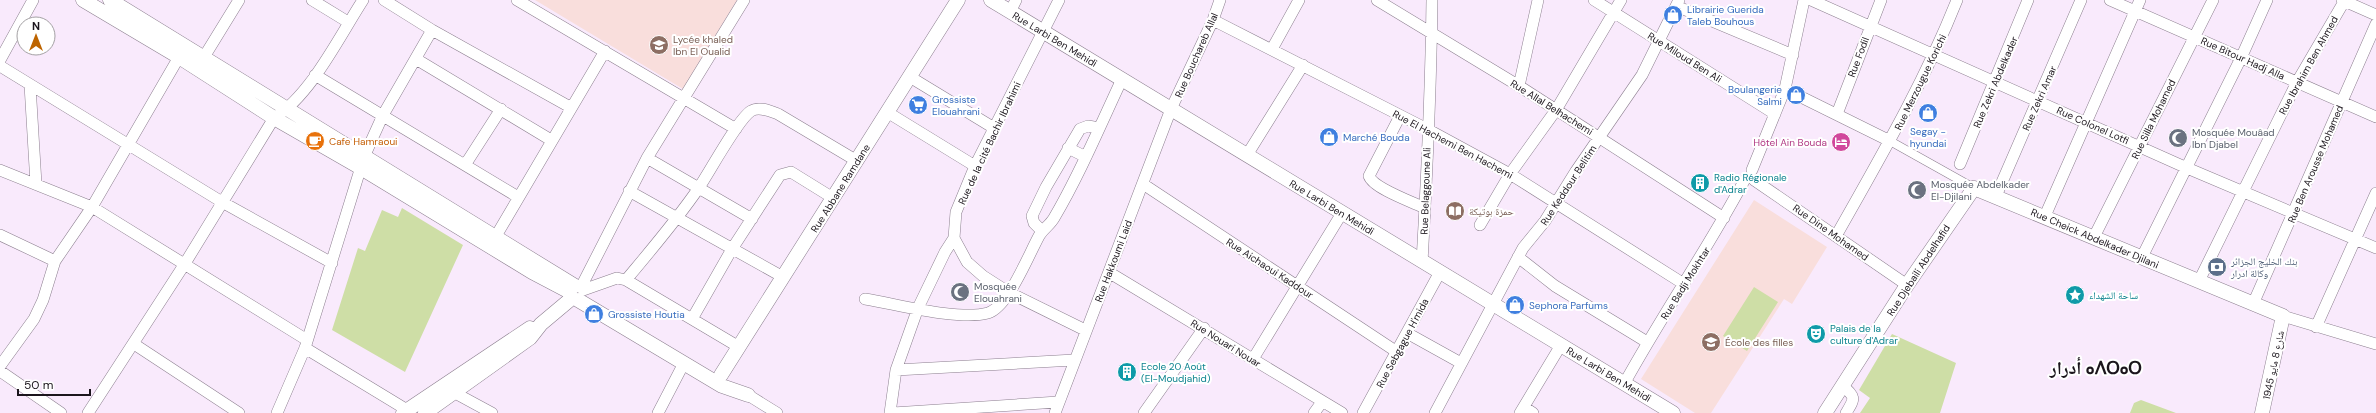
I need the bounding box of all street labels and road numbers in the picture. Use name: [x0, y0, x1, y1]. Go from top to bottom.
street label: Rue Larbi Ben Mehidi: [1010, 9, 1100, 70]
street label: Rue Bouchareb Allal: [1172, 11, 1221, 100]
street label: Rue Ibrahim Ben Ahmed: [2276, 14, 2341, 117]
street label: Rue Miloud Ben Ali: [1645, 29, 1724, 85]
street label: Rue Merzougue Korichi: [1892, 32, 1949, 132]
street label: Rue Zekri Abdelkader: [1970, 34, 2021, 130]
street label: Rue Bitour Hadj Alla: [2199, 34, 2287, 83]
street label: Rue Fodil: [1845, 35, 1872, 79]
street label: Rue Zekri Amar: [2019, 64, 2060, 133]
street label: Rue Allal Belhachemi: [1508, 77, 1595, 138]
street label: Rue Silla Mohamed: [2129, 77, 2178, 161]
street label: Rue de la cité Bachir Ibrahimi: [955, 80, 1024, 207]
street label: Rue Ben Arousse Mohamed: [2285, 103, 2346, 225]
street label: Rue Colonel Lotfi: [2055, 104, 2131, 147]
street label: Rue El Hachemi Ben Hachemi: [1390, 107, 1515, 182]
street label: Rue Abbane Ramdane: [808, 141, 873, 235]
street label: Rue Keddour Belitim: [1538, 143, 1599, 228]
street label: Rue Belaggoune Ali: [1417, 147, 1434, 235]
street label: Rue Larbi Ben Mehidi: [1287, 177, 1377, 238]
street label: Rue Dine Mohamed: [1790, 201, 1871, 263]
street label: Rue Cheick Abdelkader Djilani: [2029, 206, 2161, 271]
street label: Rue Hakkoumi Laid: [1092, 218, 1135, 304]
street label: Rue Djebaili Abdelhafid: [1884, 222, 1953, 318]
street label: Rue Aichaoui Kaddour: [1224, 235, 1316, 302]
street label: Rue Badji Mokhtar: [1658, 244, 1713, 322]
street label: Rue Sebgague H'mida: [1373, 296, 1432, 390]
street label: Rue Nouari Nouar: [1188, 317, 1264, 370]
street label: شارع 8 مايو 1945: [2260, 329, 2287, 401]
street label: Rue Larbi Ben Mehidi: [1564, 344, 1654, 405]

